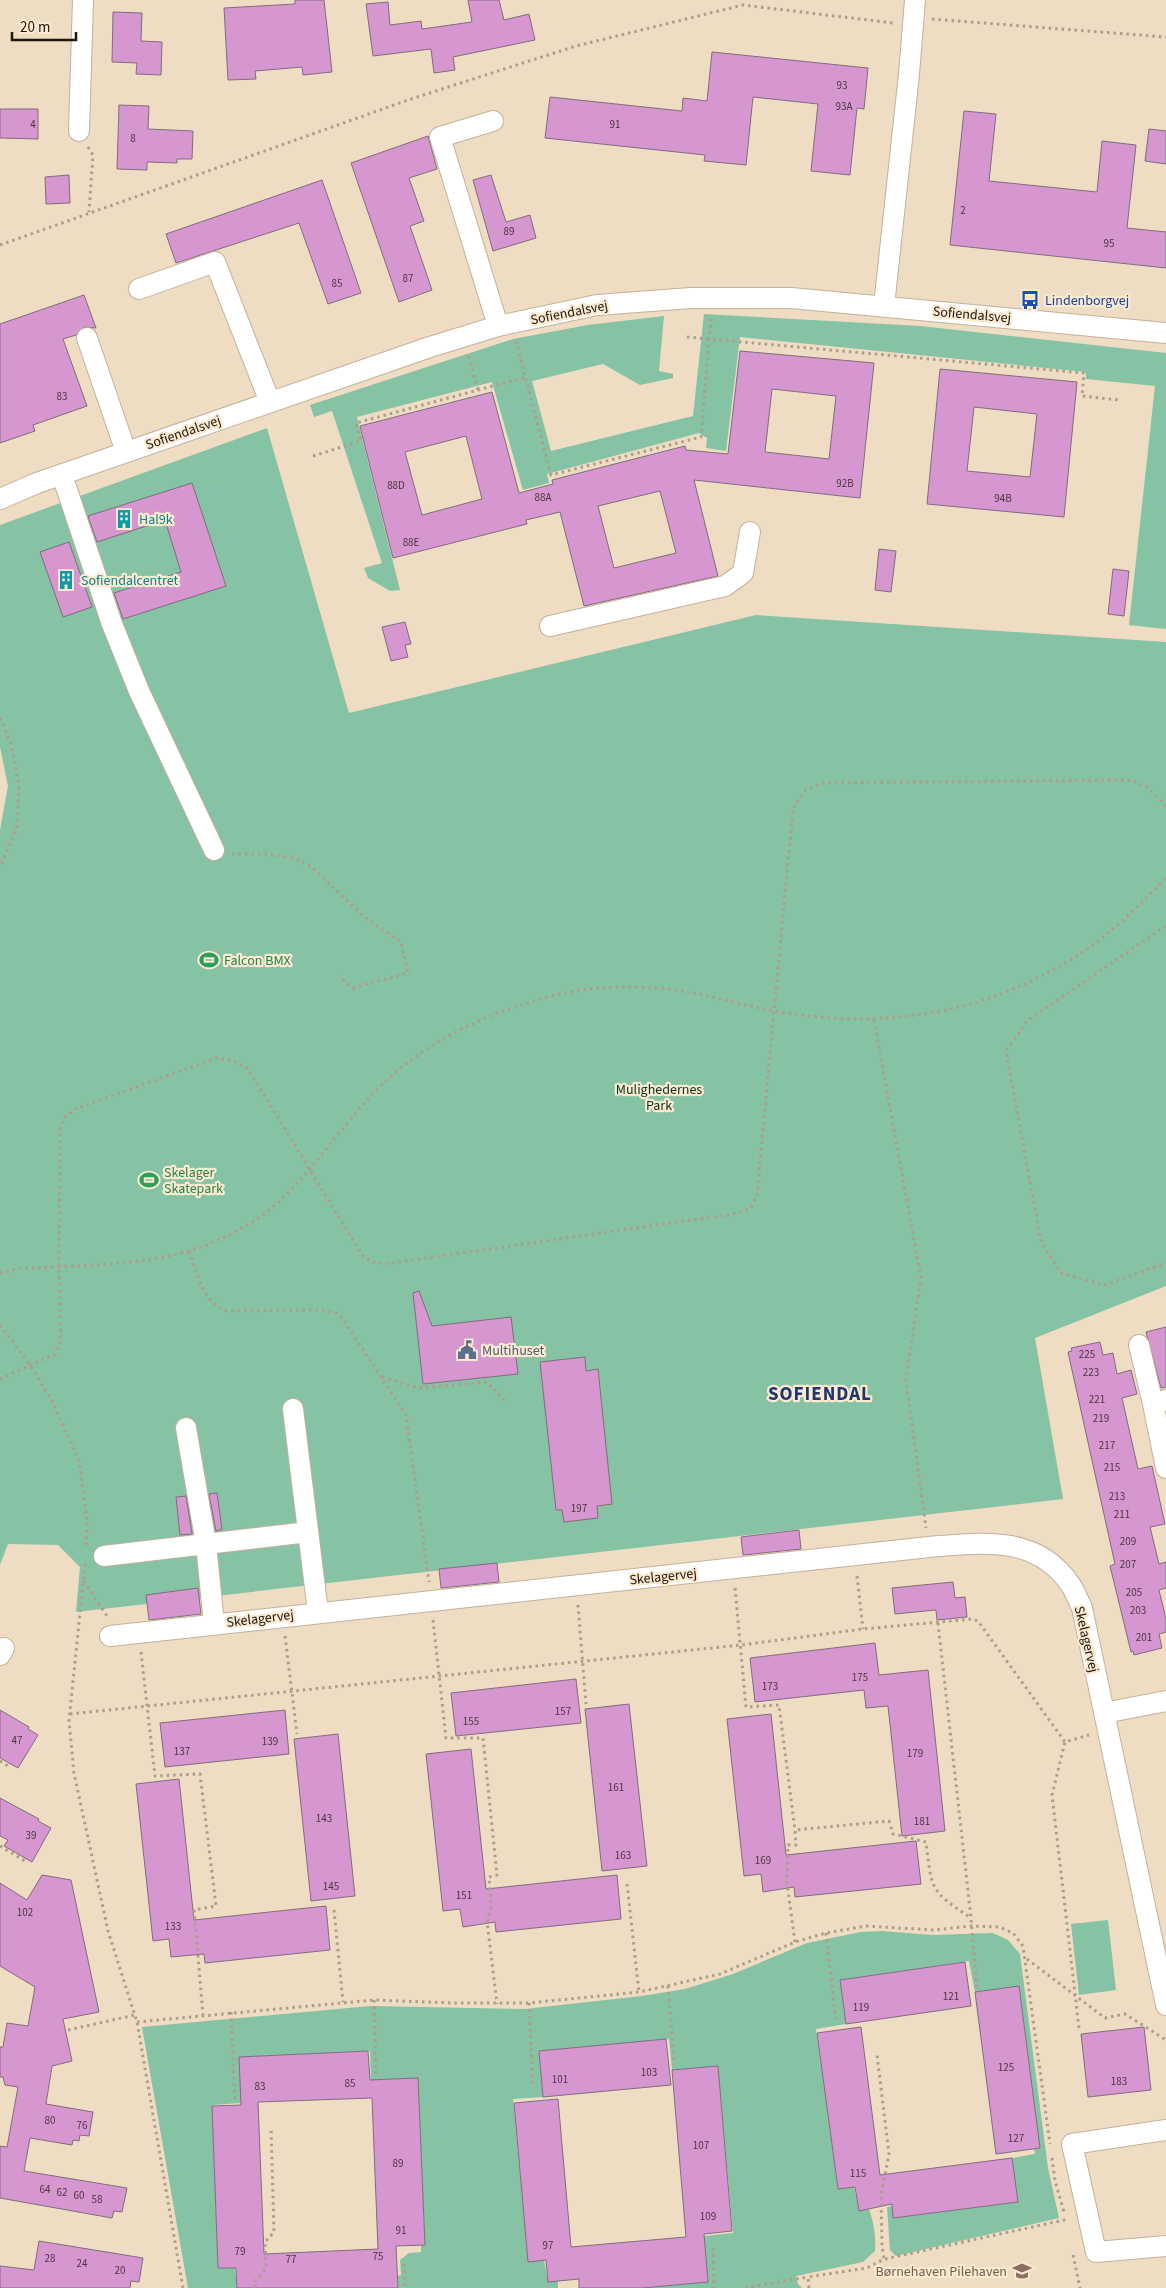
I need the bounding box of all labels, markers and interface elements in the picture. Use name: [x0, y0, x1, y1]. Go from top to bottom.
scale bar: [12, 10, 76, 42]
text: 20 m: [20, 17, 50, 38]
house number: 93: [837, 78, 847, 93]
house number: 93A: [836, 99, 852, 114]
house number: 4: [30, 117, 36, 132]
house number: 91: [610, 117, 620, 132]
house number: 8: [130, 131, 136, 146]
house number: 2: [960, 203, 966, 218]
house number: 89: [504, 224, 514, 239]
house number: 95: [1104, 236, 1114, 251]
house number: 87: [403, 271, 413, 286]
house number: 85: [332, 276, 342, 291]
bus stop icon: Lindenborgvej: [1019, 289, 1041, 311]
place label: Lindenborgvej: [1045, 291, 1129, 311]
street label: Sofiendalsvej: [529, 296, 610, 330]
street label: Sofiendalsvej: [932, 302, 1012, 328]
house number: 83: [57, 389, 67, 404]
street label: Sofiendalsvej: [143, 411, 224, 455]
house number: 92B: [836, 476, 854, 491]
house number: 88D: [387, 478, 405, 493]
house number: 88A: [535, 490, 551, 505]
house number: 94B: [994, 491, 1012, 506]
building icon: Hal9k: [113, 508, 135, 530]
place label: Hal9k: [139, 510, 173, 530]
house number: 88E: [403, 535, 420, 550]
building icon: Sofiendalcentret: [55, 569, 77, 591]
place label: Sofiendalcentret: [81, 571, 179, 591]
sports icon: Falcon BMX: [198, 949, 220, 971]
place label: Falcon BMX: [224, 951, 291, 971]
park label: Mulighedernes Park: [616, 1080, 702, 1116]
place label: Skelager Skatepark: [164, 1163, 223, 1199]
sports icon: Skelager Skatepark: [138, 1169, 160, 1191]
public building icon: Multihuset: [456, 1339, 478, 1361]
place label: Multihuset: [482, 1341, 544, 1361]
house number: 225: [1079, 1347, 1095, 1362]
house number: 223: [1083, 1365, 1099, 1380]
district label: SOFIENDAL: [768, 1381, 872, 1408]
house number: 221: [1089, 1392, 1105, 1407]
house number: 219: [1093, 1411, 1109, 1426]
house number: 217: [1099, 1438, 1115, 1453]
house number: 215: [1104, 1460, 1120, 1475]
house number: 213: [1109, 1489, 1125, 1504]
house number: 197: [571, 1501, 587, 1516]
house number: 211: [1114, 1507, 1130, 1522]
house number: 209: [1120, 1534, 1136, 1549]
house number: 207: [1120, 1557, 1136, 1572]
street label: Skelagervej: [628, 1564, 698, 1590]
house number: 205: [1126, 1585, 1142, 1600]
house number: 203: [1130, 1603, 1146, 1618]
street label: Skelagervej: [1069, 1604, 1103, 1674]
street label: Skelagervej: [225, 1605, 295, 1633]
house number: 201: [1136, 1630, 1152, 1645]
house number: 175: [852, 1670, 868, 1685]
house number: 173: [762, 1679, 778, 1694]
house number: 157: [555, 1704, 571, 1719]
house number: 155: [463, 1714, 479, 1729]
house number: 47: [12, 1733, 22, 1748]
house number: 139: [262, 1734, 278, 1749]
house number: 137: [174, 1744, 190, 1759]
house number: 179: [907, 1746, 923, 1761]
house number: 161: [608, 1780, 624, 1795]
house number: 143: [316, 1811, 332, 1826]
house number: 181: [914, 1814, 930, 1829]
house number: 39: [26, 1828, 36, 1843]
house number: 163: [615, 1848, 631, 1863]
house number: 169: [755, 1853, 771, 1868]
house number: 145: [323, 1879, 339, 1894]
house number: 151: [456, 1888, 472, 1903]
house number: 102: [17, 1905, 33, 1920]
house number: 133: [165, 1919, 181, 1934]
house number: 121: [943, 1989, 959, 2004]
house number: 119: [853, 2000, 869, 2015]
house number: 125: [998, 2060, 1014, 2075]
house number: 103: [641, 2065, 657, 2080]
house number: 101: [552, 2072, 568, 2087]
house number: 183: [1111, 2074, 1127, 2089]
house number: 85: [345, 2076, 355, 2091]
house number: 83: [255, 2079, 265, 2094]
house number: 80: [45, 2113, 55, 2128]
house number: 76: [77, 2118, 88, 2133]
house number: 127: [1008, 2131, 1024, 2146]
house number: 107: [693, 2138, 709, 2153]
house number: 89: [393, 2156, 403, 2171]
house number: 115: [850, 2166, 866, 2181]
house number: 64: [40, 2182, 51, 2197]
house number: 62: [57, 2185, 67, 2200]
house number: 60: [74, 2188, 84, 2203]
house number: 58: [92, 2192, 103, 2207]
house number: 109: [700, 2209, 716, 2224]
house number: 91: [396, 2223, 406, 2238]
house number: 97: [543, 2238, 553, 2253]
house number: 79: [235, 2244, 245, 2259]
house number: 75: [373, 2249, 383, 2264]
house number: 28: [45, 2251, 56, 2266]
house number: 77: [286, 2252, 296, 2267]
house number: 24: [77, 2256, 88, 2271]
school or university icon: Børnehaven Pilehaven: [1011, 2260, 1033, 2282]
place label: Børnehaven Pilehaven: [876, 2262, 1007, 2282]
house number: 20: [115, 2263, 125, 2278]

